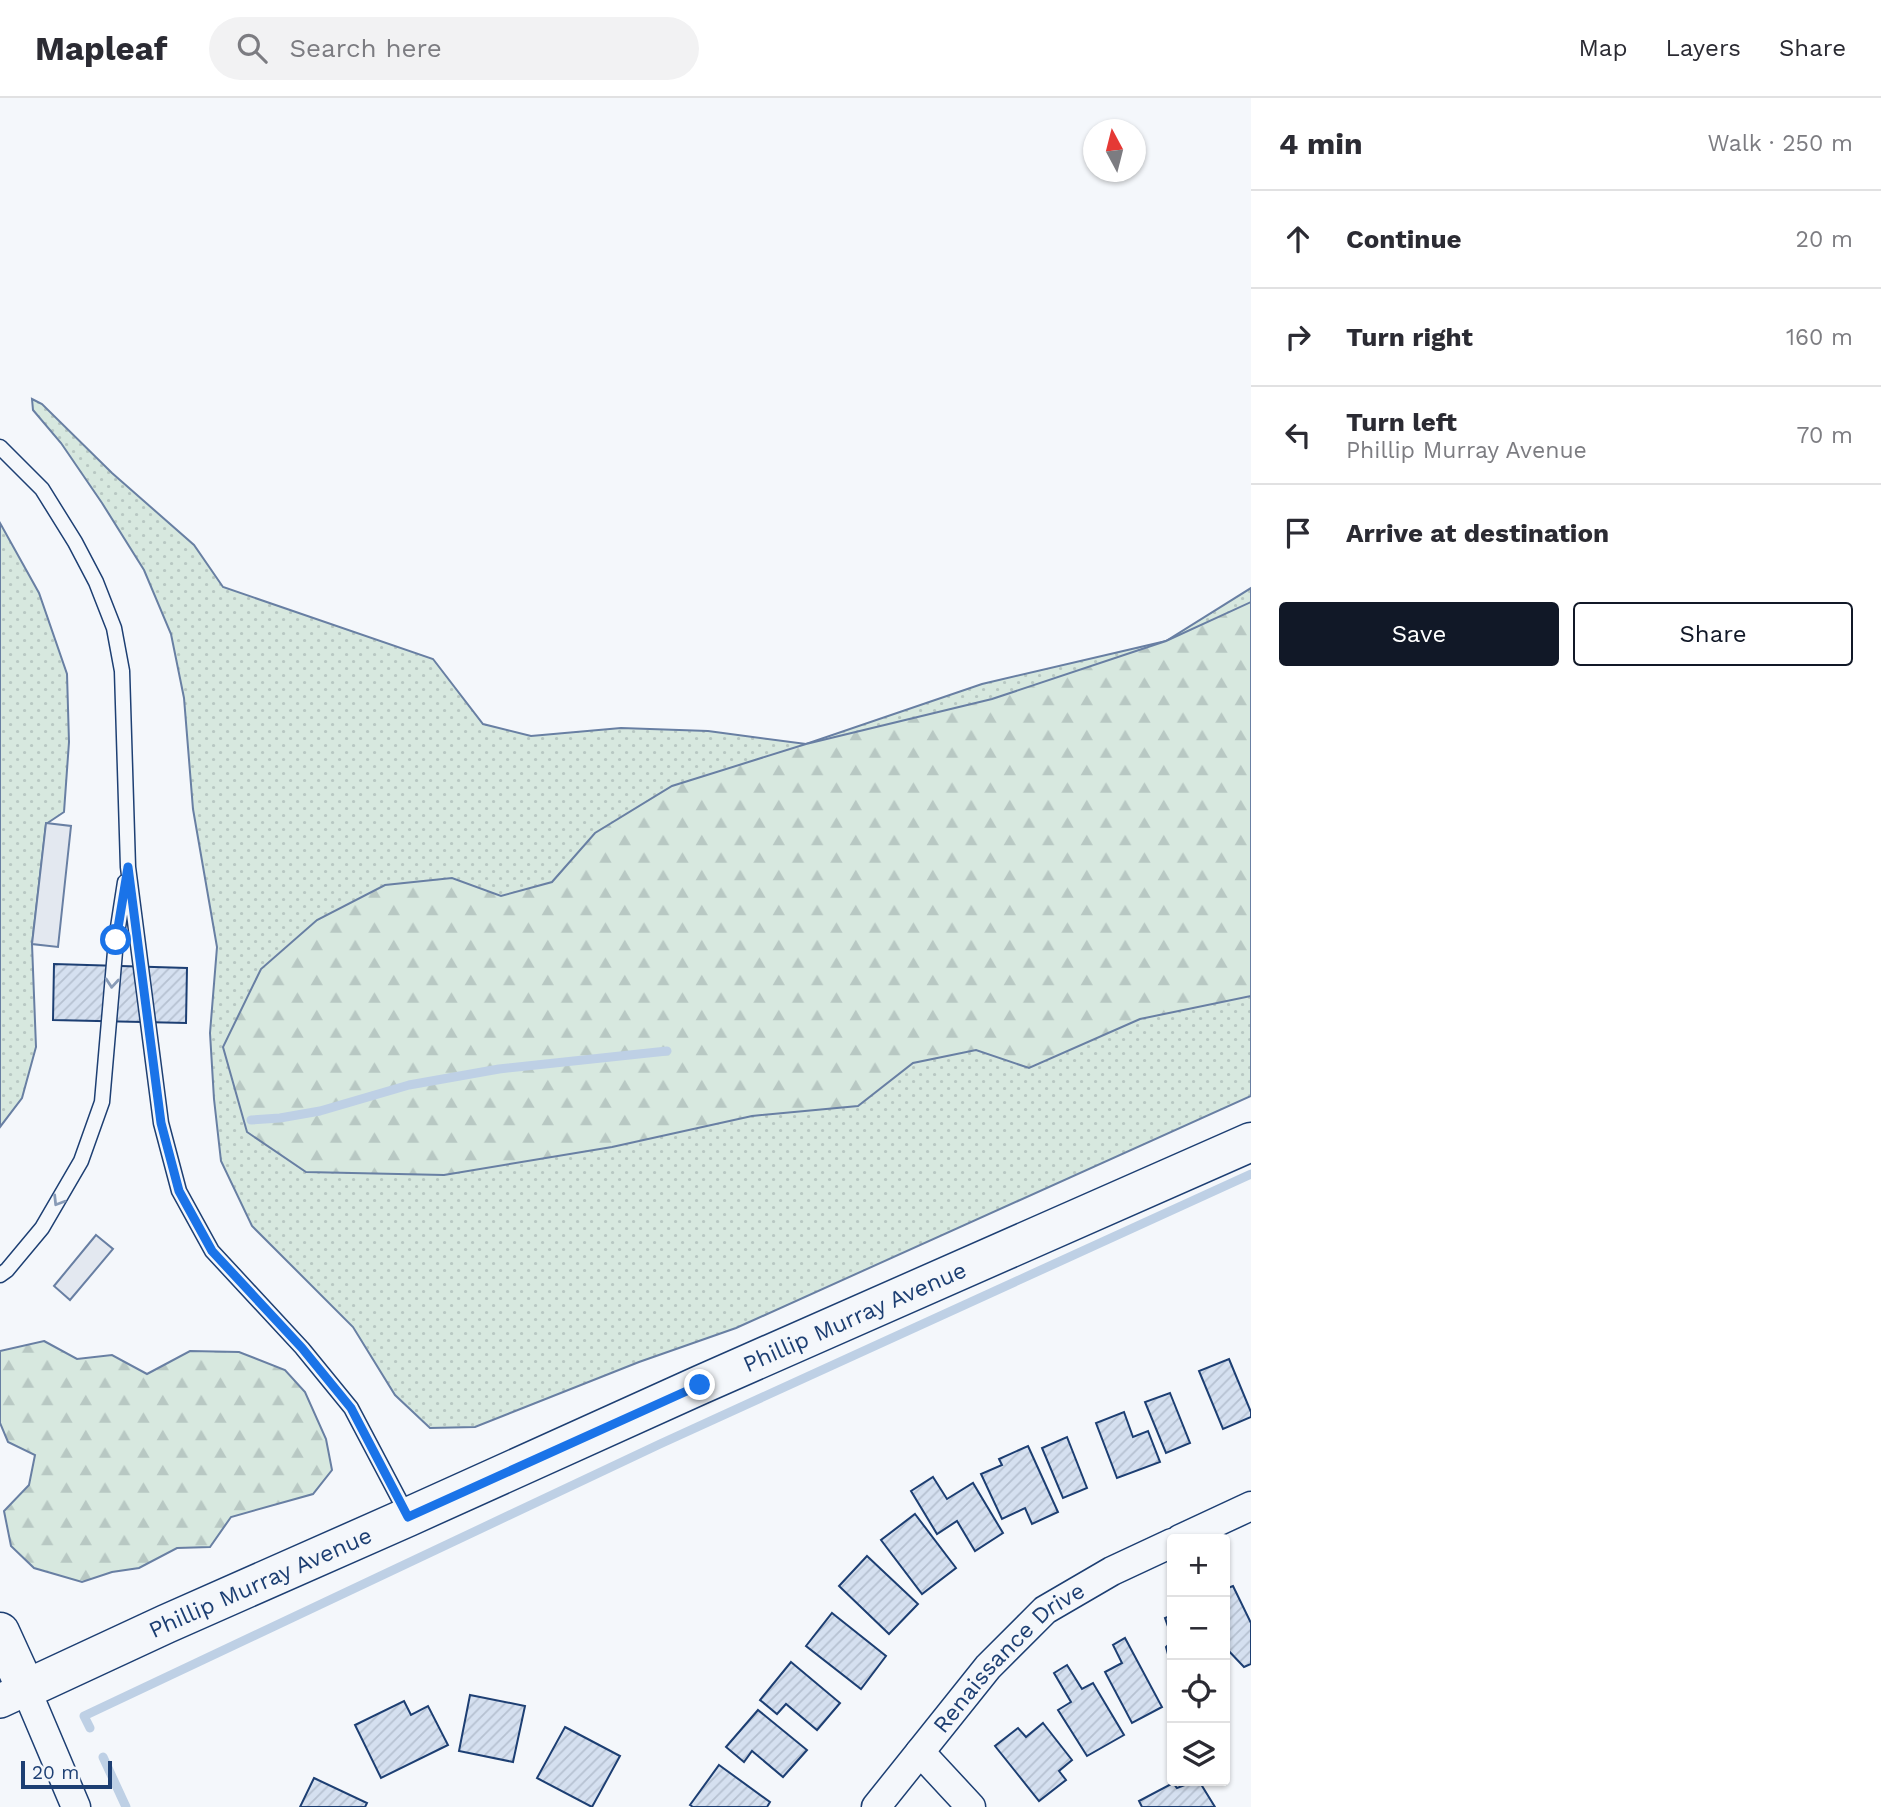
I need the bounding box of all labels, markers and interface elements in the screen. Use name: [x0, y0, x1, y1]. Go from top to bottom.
search box: [209, 17, 699, 80]
text: Mapleaf: [35, 29, 167, 68]
icon: search: [233, 29, 271, 67]
text: Search here: [289, 33, 442, 63]
text: Map: [1579, 34, 1627, 62]
text: Layers: [1665, 34, 1741, 62]
text: Share: [1779, 34, 1846, 62]
north arrow: [1083, 119, 1146, 182]
text: 4 min: [1279, 126, 1363, 161]
text: Walk · 250 m: [1707, 130, 1853, 157]
icon: ahead: [1279, 220, 1317, 258]
text: Continue: [1346, 224, 1462, 254]
text: 20 m: [1796, 226, 1853, 253]
icon: right: [1279, 318, 1317, 356]
text: Turn right: [1346, 322, 1473, 352]
text: 160 m: [1786, 324, 1853, 351]
text: Turn left: [1346, 407, 1457, 437]
icon: left: [1279, 416, 1317, 454]
text: 70 m: [1796, 422, 1853, 449]
text: Phillip Murray Avenue: [1346, 437, 1587, 464]
icon: arrive: [1279, 514, 1317, 552]
text: Arrive at destination: [1346, 518, 1609, 548]
button: Save: [1279, 602, 1559, 666]
button: Share: [1573, 602, 1853, 666]
route start: [100, 924, 131, 955]
one-way arrow: [105, 978, 120, 989]
one-way arrow: [54, 1193, 67, 1206]
street label: Phillip Murray Avenue: [739, 1256, 970, 1378]
route end: [684, 1369, 715, 1400]
street label: Phillip Murray Avenue: [144, 1521, 376, 1644]
map controls: [1167, 1534, 1230, 1786]
button: +: [1167, 1534, 1230, 1597]
street label: Renaissance Drive: [927, 1577, 1089, 1738]
button: −: [1167, 1597, 1230, 1660]
button: locate: [1167, 1660, 1230, 1723]
button: layers: [1167, 1723, 1230, 1786]
scale bar: [21, 1758, 112, 1790]
text: 20 m: [32, 1761, 79, 1784]

